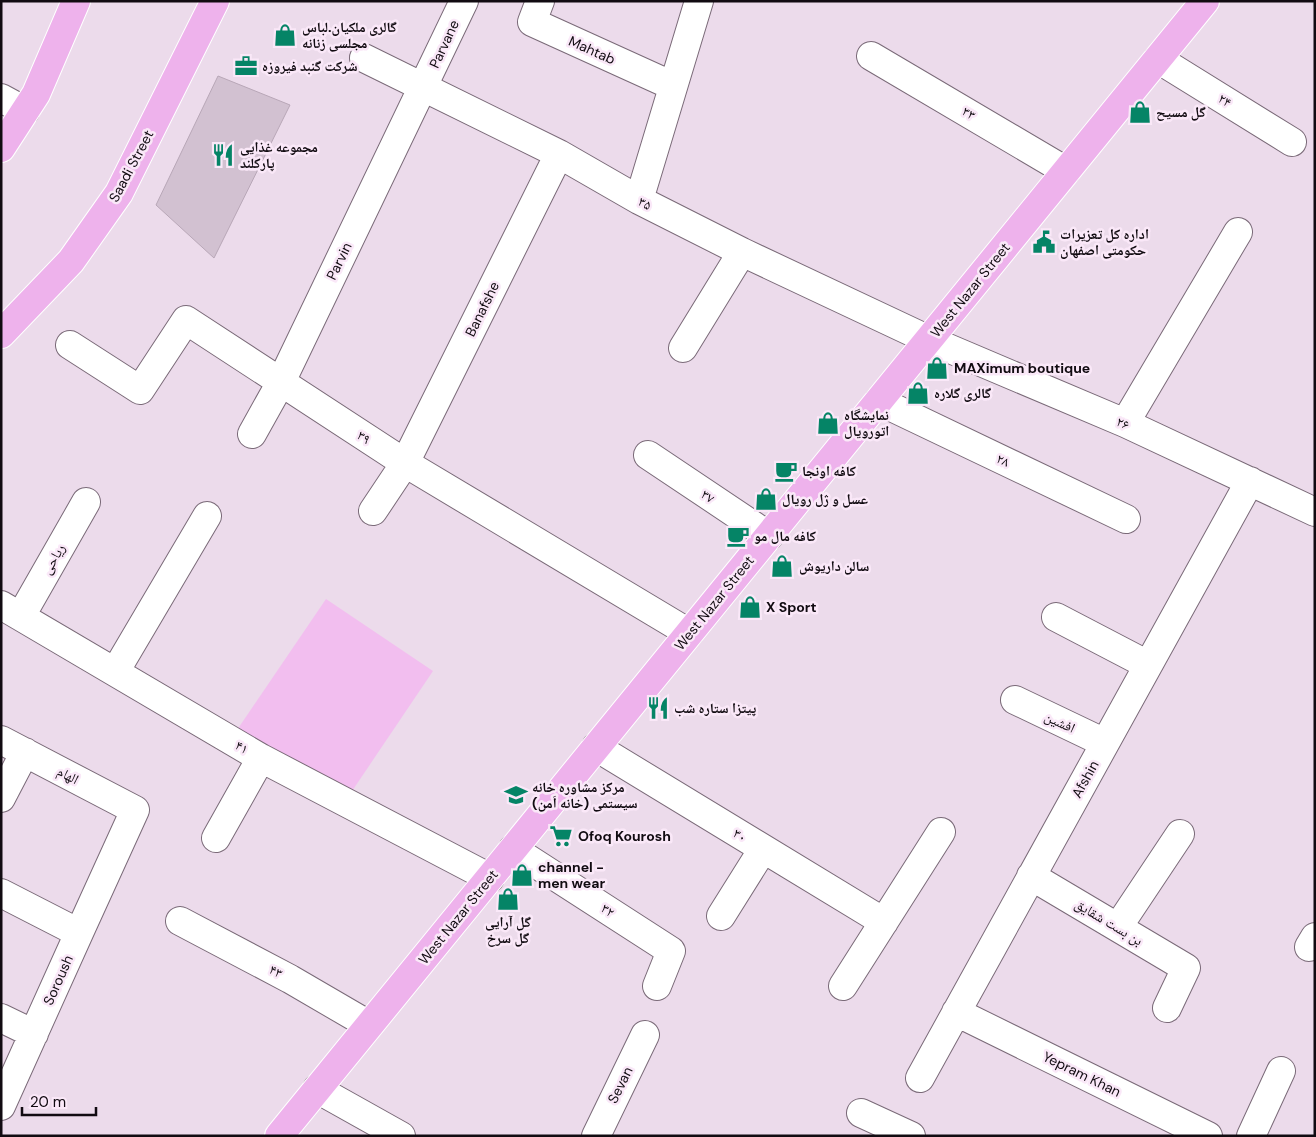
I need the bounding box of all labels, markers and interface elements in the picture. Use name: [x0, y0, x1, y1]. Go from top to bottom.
street label: Parvane: [425, 17, 463, 71]
place label: گالری ملکیان.لباس مجلسی زنانه: [302, 18, 397, 52]
shop icon: گالری ملکیان.لباس مجلسی زنانه: [272, 22, 298, 48]
street label: Mahtab: [566, 32, 618, 68]
office icon: شرکت گنبد فیروزه: [233, 53, 259, 79]
place label: شرکت گنبد فیروزه: [262, 57, 358, 75]
street label: ۲۴: [1215, 89, 1235, 111]
shop icon: گل مسیح: [1127, 99, 1153, 125]
street label: ۳۳: [959, 102, 979, 124]
place label: گل مسیح: [1156, 103, 1206, 121]
street label: Saadi Street: [105, 127, 157, 205]
place label: مجموعه غذایی پارکلند: [240, 138, 318, 172]
restaurant icon: مجموعه غذایی پارکلند: [210, 142, 236, 168]
street label: ۳۵: [635, 192, 655, 214]
place label: اداره کل تعزیرات حکومتی اصفهان: [1060, 225, 1149, 259]
public building icon: اداره کل تعزیرات حکومتی اصفهان: [1031, 229, 1057, 255]
street label: Parvin: [322, 239, 356, 283]
street label: West Nazar Street: [926, 239, 1014, 341]
street label: Banafshe: [461, 278, 503, 340]
shop icon: MAXimum boutique: [924, 355, 950, 381]
place label: MAXimum boutique: [954, 359, 1090, 377]
shop icon: گالری گلاره: [905, 380, 931, 406]
place label: گالری گلاره: [934, 384, 991, 402]
place label: نمایشگاه اتورویال: [844, 406, 889, 440]
shop icon: نمایشگاه اتورویال: [815, 410, 841, 436]
street label: ۲۶: [1114, 412, 1132, 434]
street label: ۳۹: [354, 426, 374, 448]
street label: ۲۸: [993, 449, 1013, 471]
cafe icon: کافه اونجا: [773, 458, 799, 484]
place label: کافه اونجا: [802, 462, 856, 480]
street label: ۳۷: [698, 485, 718, 507]
shop icon: عسل و ژل رویال: [753, 486, 779, 512]
place label: عسل و ژل رویال: [782, 490, 868, 508]
cafe icon: کافه مال مو: [725, 523, 751, 549]
place label: کافه مال مو: [754, 527, 816, 545]
street label: ریاحی: [37, 541, 69, 577]
street label: West Nazar Street: [670, 552, 758, 654]
shop icon: سالن داریوش: [769, 553, 795, 579]
place label: سالن داریوش: [799, 557, 870, 575]
shop icon: X Sport: [737, 594, 763, 620]
place label: X Sport: [766, 598, 817, 616]
restaurant icon: پیتزا ستاره شب: [645, 695, 671, 721]
place label: پیتزا ستاره شب: [674, 699, 757, 717]
street label: افشین: [1042, 707, 1078, 737]
street label: ۴۱: [232, 736, 252, 758]
street label: Afshin: [1067, 757, 1103, 801]
street label: الهام: [54, 762, 82, 789]
place label: مرکز مشاوره خانه سیستمی (خانه اَمن): [532, 778, 638, 812]
school or university icon: مرکز مشاوره خانه سیستمی (خانه اَمن): [503, 782, 529, 808]
supermarket icon: Ofoq Kourosh: [548, 823, 574, 849]
street label: ۳۰: [730, 824, 750, 846]
place label: Ofoq Kourosh: [578, 827, 671, 845]
place label: channel - men wear: [538, 858, 605, 892]
shop icon: channel - men wear: [509, 862, 535, 888]
street label: West Nazar Street: [414, 866, 502, 968]
shop icon: گل آرایی گل سرخ: [495, 886, 521, 912]
street label: بن بست شقایق: [1071, 895, 1146, 950]
street label: ۳۲: [598, 899, 618, 921]
place label: گل آرایی گل سرخ: [485, 913, 531, 947]
street label: Soroush: [39, 952, 77, 1008]
street label: ۴۳: [266, 960, 286, 982]
street label: Yepram Khan: [1040, 1047, 1124, 1101]
street label: Sevan: [603, 1064, 637, 1106]
scale bar: [22, 1084, 96, 1116]
text: 20 m: [30, 1092, 66, 1112]

